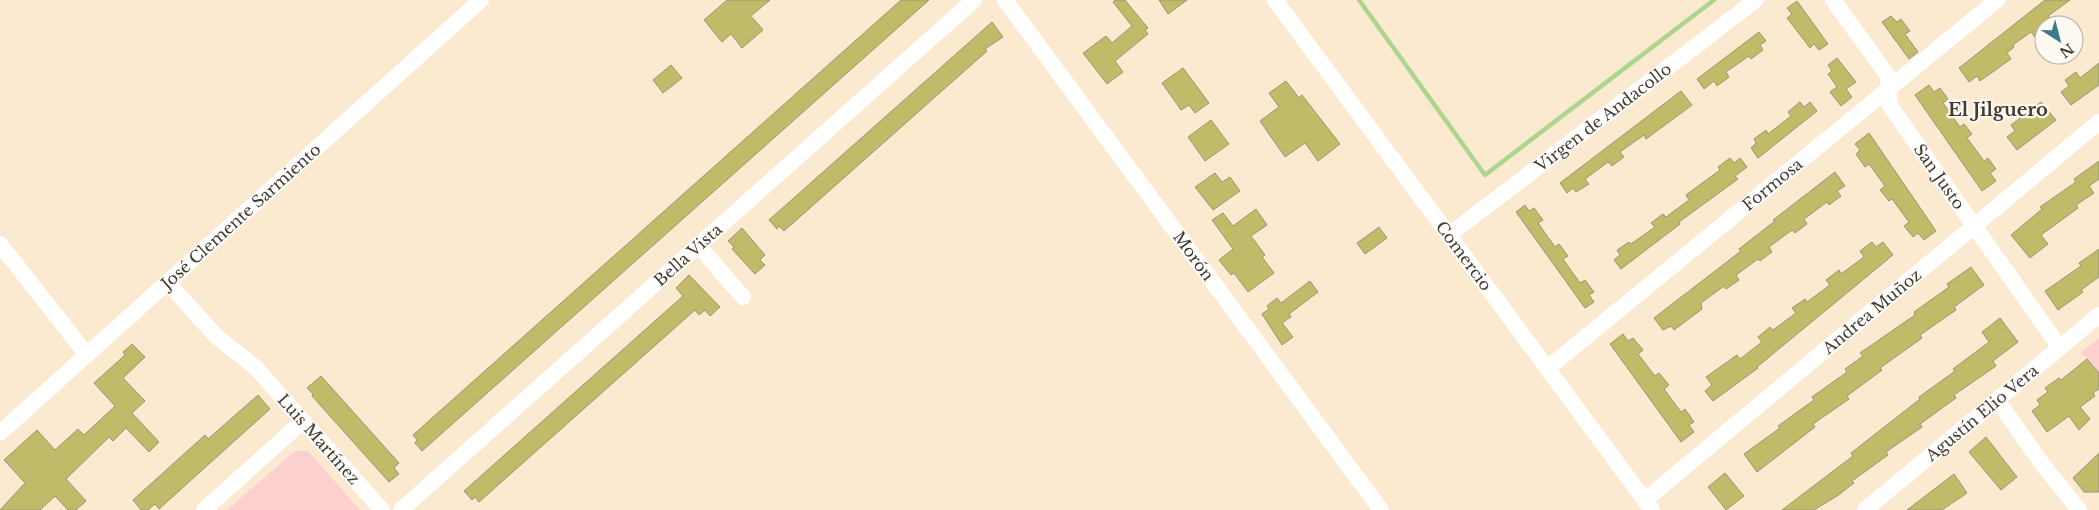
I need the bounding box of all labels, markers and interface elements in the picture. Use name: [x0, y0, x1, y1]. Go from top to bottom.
north arrow: [2034, 15, 2084, 65]
text: N: [2056, 39, 2077, 62]
street label: Virgen de Andacollo: [1530, 58, 1675, 176]
district label: El Jilguero: [1948, 99, 2048, 121]
street label: José Clemente Sarmiento: [155, 139, 325, 295]
street label: San Justo: [1910, 140, 1969, 213]
street label: Formosa: [1738, 154, 1807, 215]
street label: Comercio: [1432, 217, 1496, 294]
street label: Bella Vista: [650, 219, 726, 290]
street label: Morón: [1169, 227, 1219, 285]
street label: Andrea Muñoz: [1818, 264, 1925, 359]
street label: Agustín Elio Vera: [1921, 360, 2042, 466]
street label: Luis Martínez: [274, 390, 364, 488]

